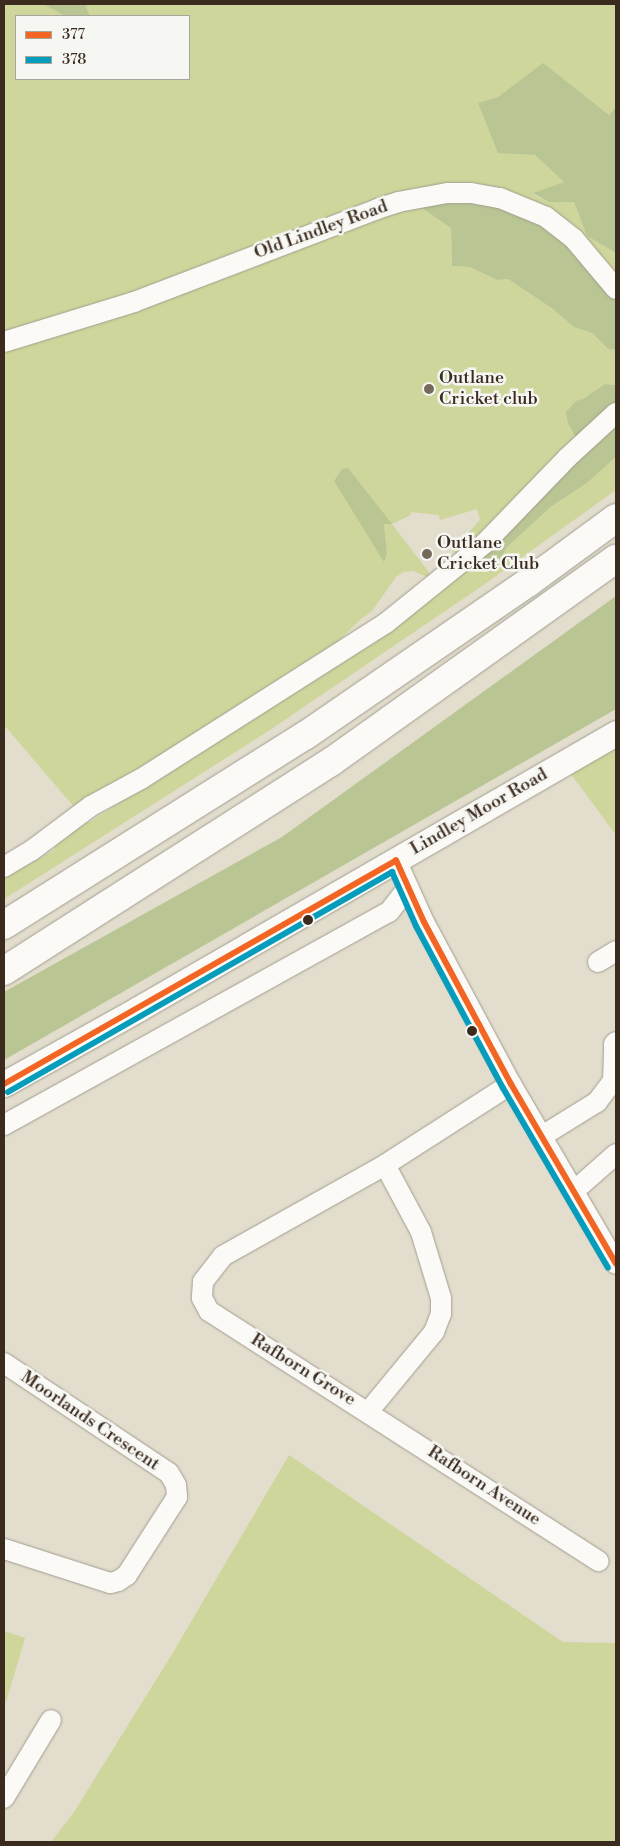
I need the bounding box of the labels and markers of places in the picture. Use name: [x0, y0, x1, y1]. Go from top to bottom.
place label: Outlane Cricket club: [439, 368, 538, 410]
marker: Outlane Cricket club: [423, 383, 435, 395]
place label: Outlane Cricket Club: [437, 533, 539, 576]
marker: Outlane Cricket Club: [421, 548, 433, 560]
unlabelled marker: [303, 915, 313, 925]
unlabelled marker: [467, 1026, 477, 1036]

